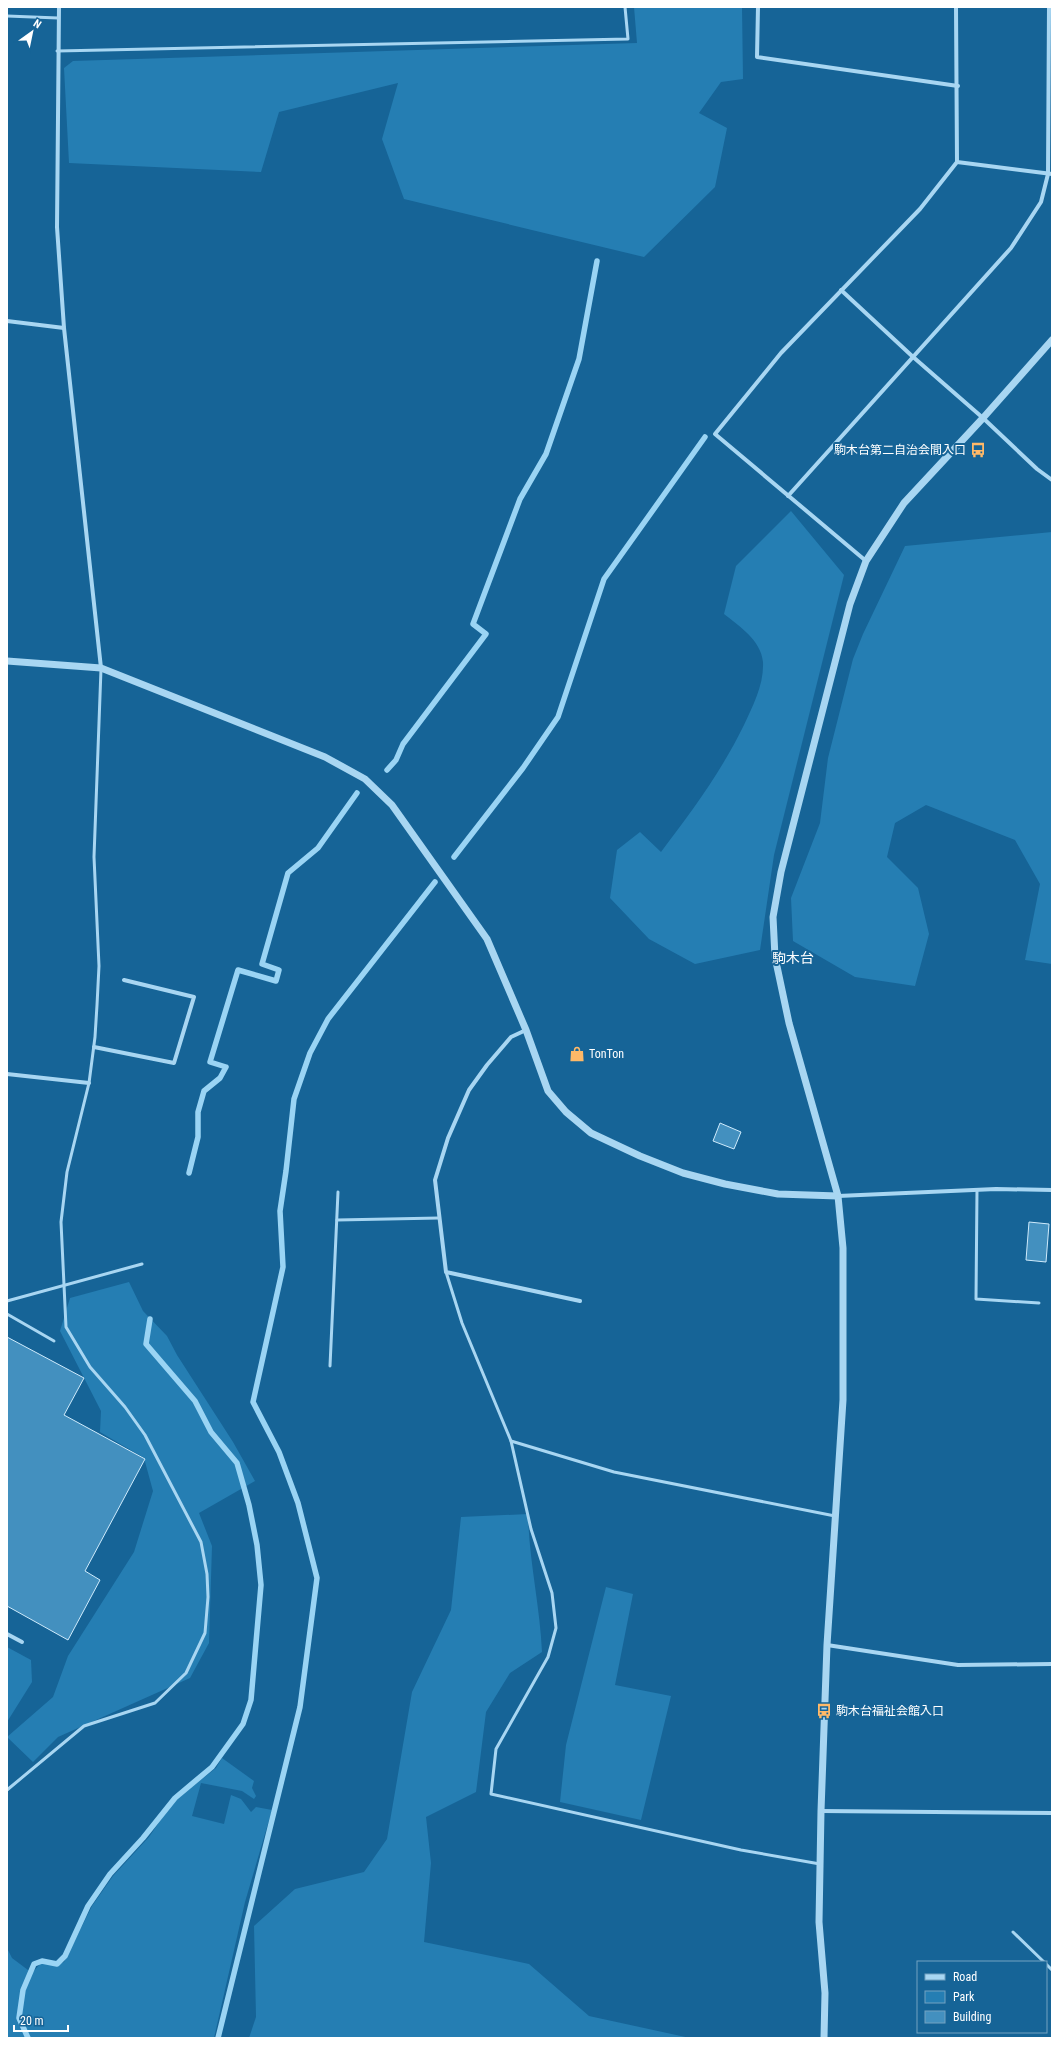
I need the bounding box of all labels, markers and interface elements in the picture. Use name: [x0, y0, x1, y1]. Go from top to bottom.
north arrow: [12, 12, 52, 52]
text: N: [31, 17, 44, 31]
bus stop icon: 駒木台第二自治会間入口: [969, 441, 987, 459]
place label: 駒木台第二自治会間入口: [834, 443, 966, 457]
district label: 駒木台: [772, 950, 814, 966]
shop icon: TonTon: [568, 1045, 586, 1063]
place label: TonTon: [589, 1047, 624, 1061]
bus stop icon: 駒木台福祉会館入口: [815, 1702, 833, 1720]
place label: 駒木台福祉会館入口: [836, 1704, 944, 1718]
legend: [917, 1961, 1047, 2033]
text: Road: [953, 1970, 977, 1984]
text: Park: [953, 1990, 975, 2004]
scale bar: [14, 2007, 68, 2033]
text: Building: [953, 2010, 991, 2024]
text: 20 m: [20, 2014, 44, 2028]

